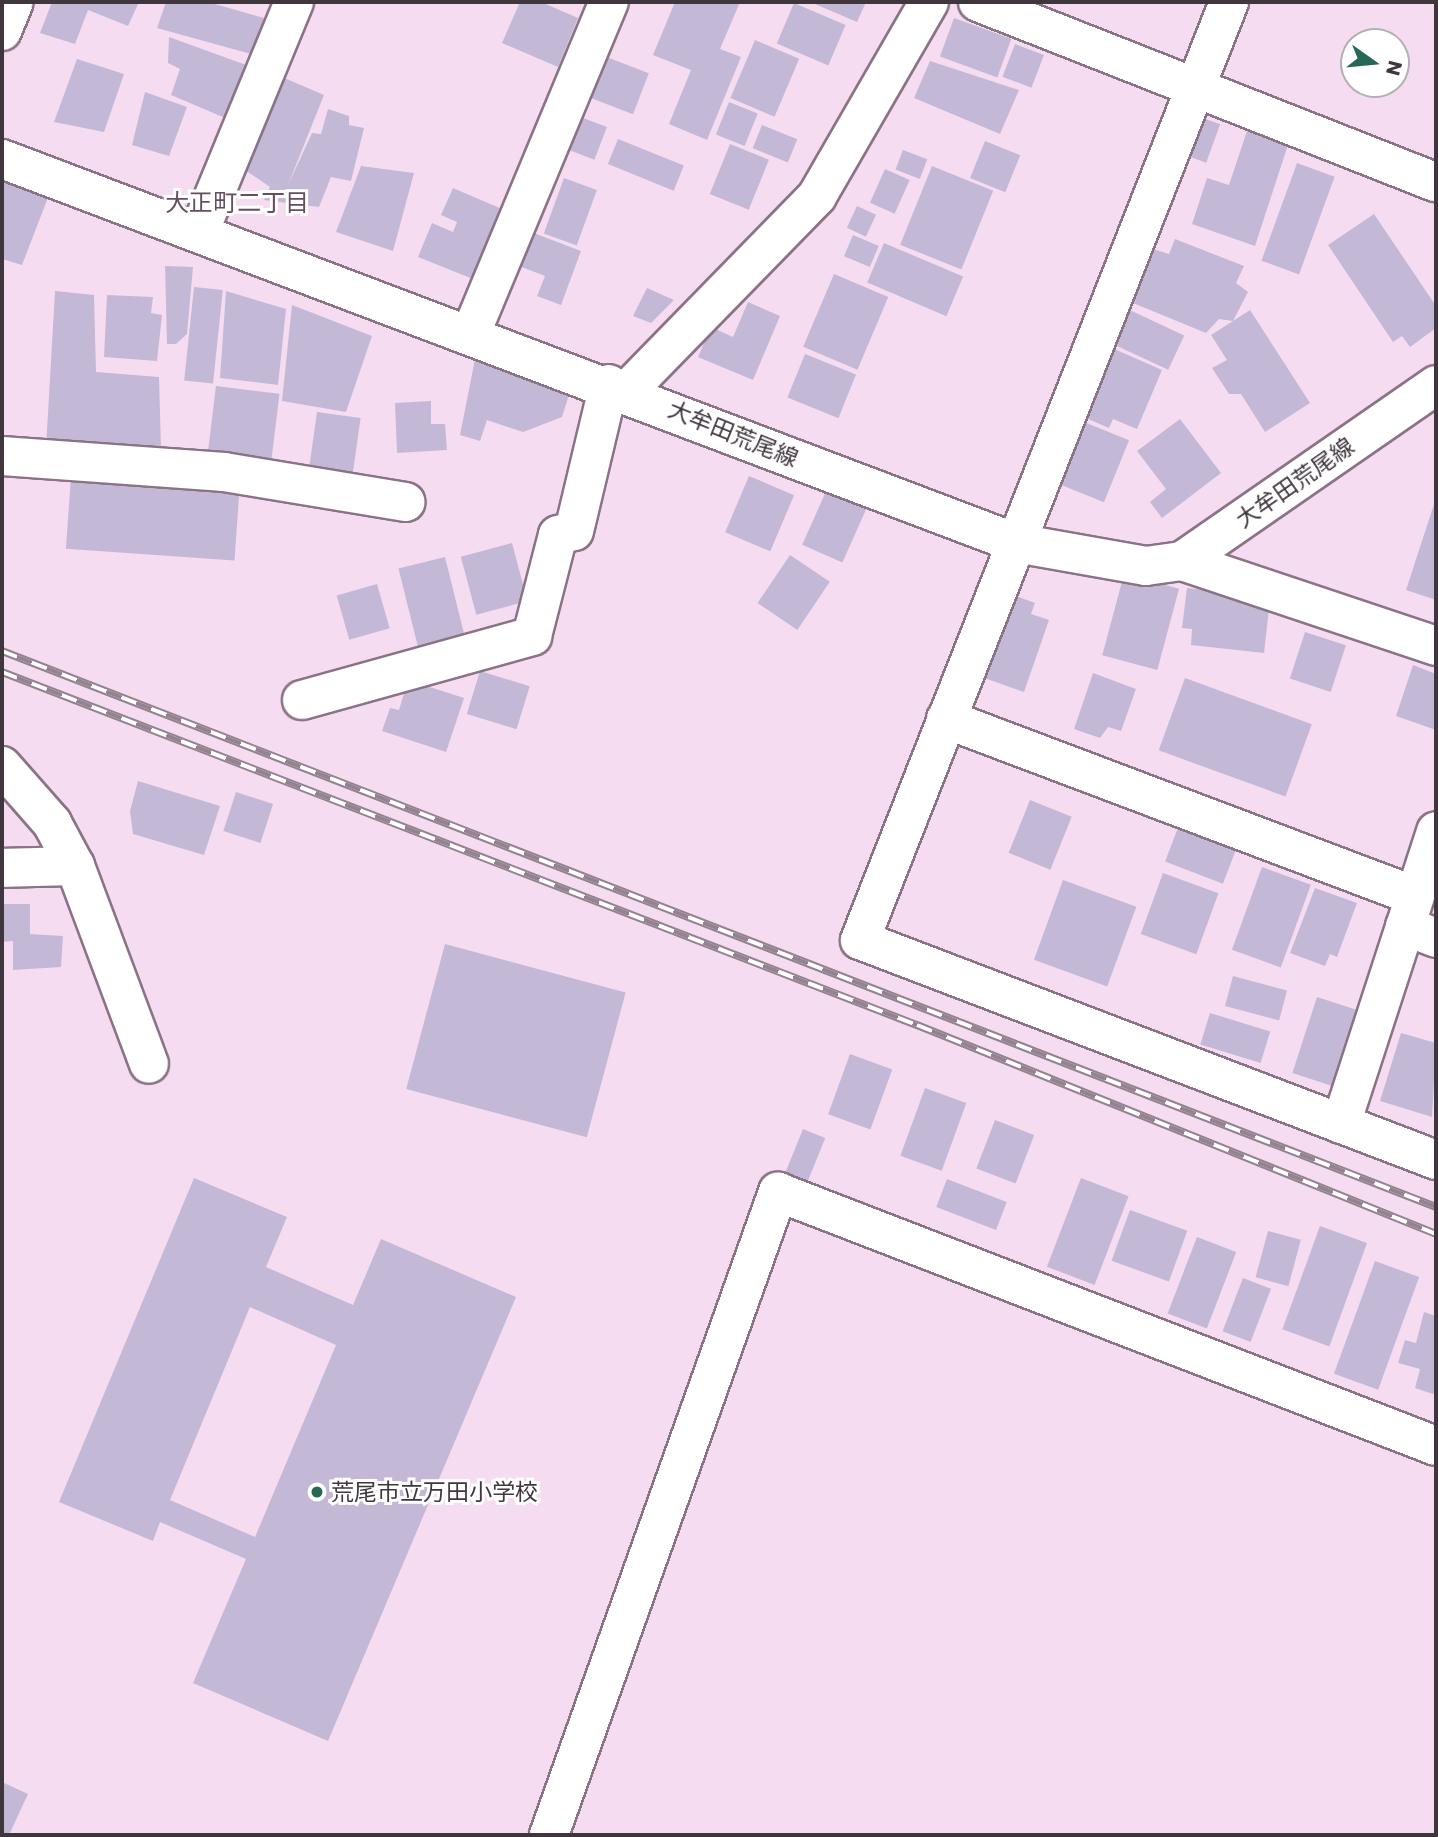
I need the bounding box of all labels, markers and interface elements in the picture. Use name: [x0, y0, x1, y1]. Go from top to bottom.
north arrow: [1340, 28, 1410, 98]
text: N: [1379, 58, 1409, 78]
district label: 大正町二丁目: [165, 189, 309, 217]
street label: 大牟田荒尾線: [664, 395, 802, 473]
street label: 大牟田荒尾線: [1231, 432, 1359, 534]
place label: 荒尾市立万田小学校: [331, 1478, 538, 1506]
marker: 荒尾市立万田小学校: [309, 1484, 325, 1500]

